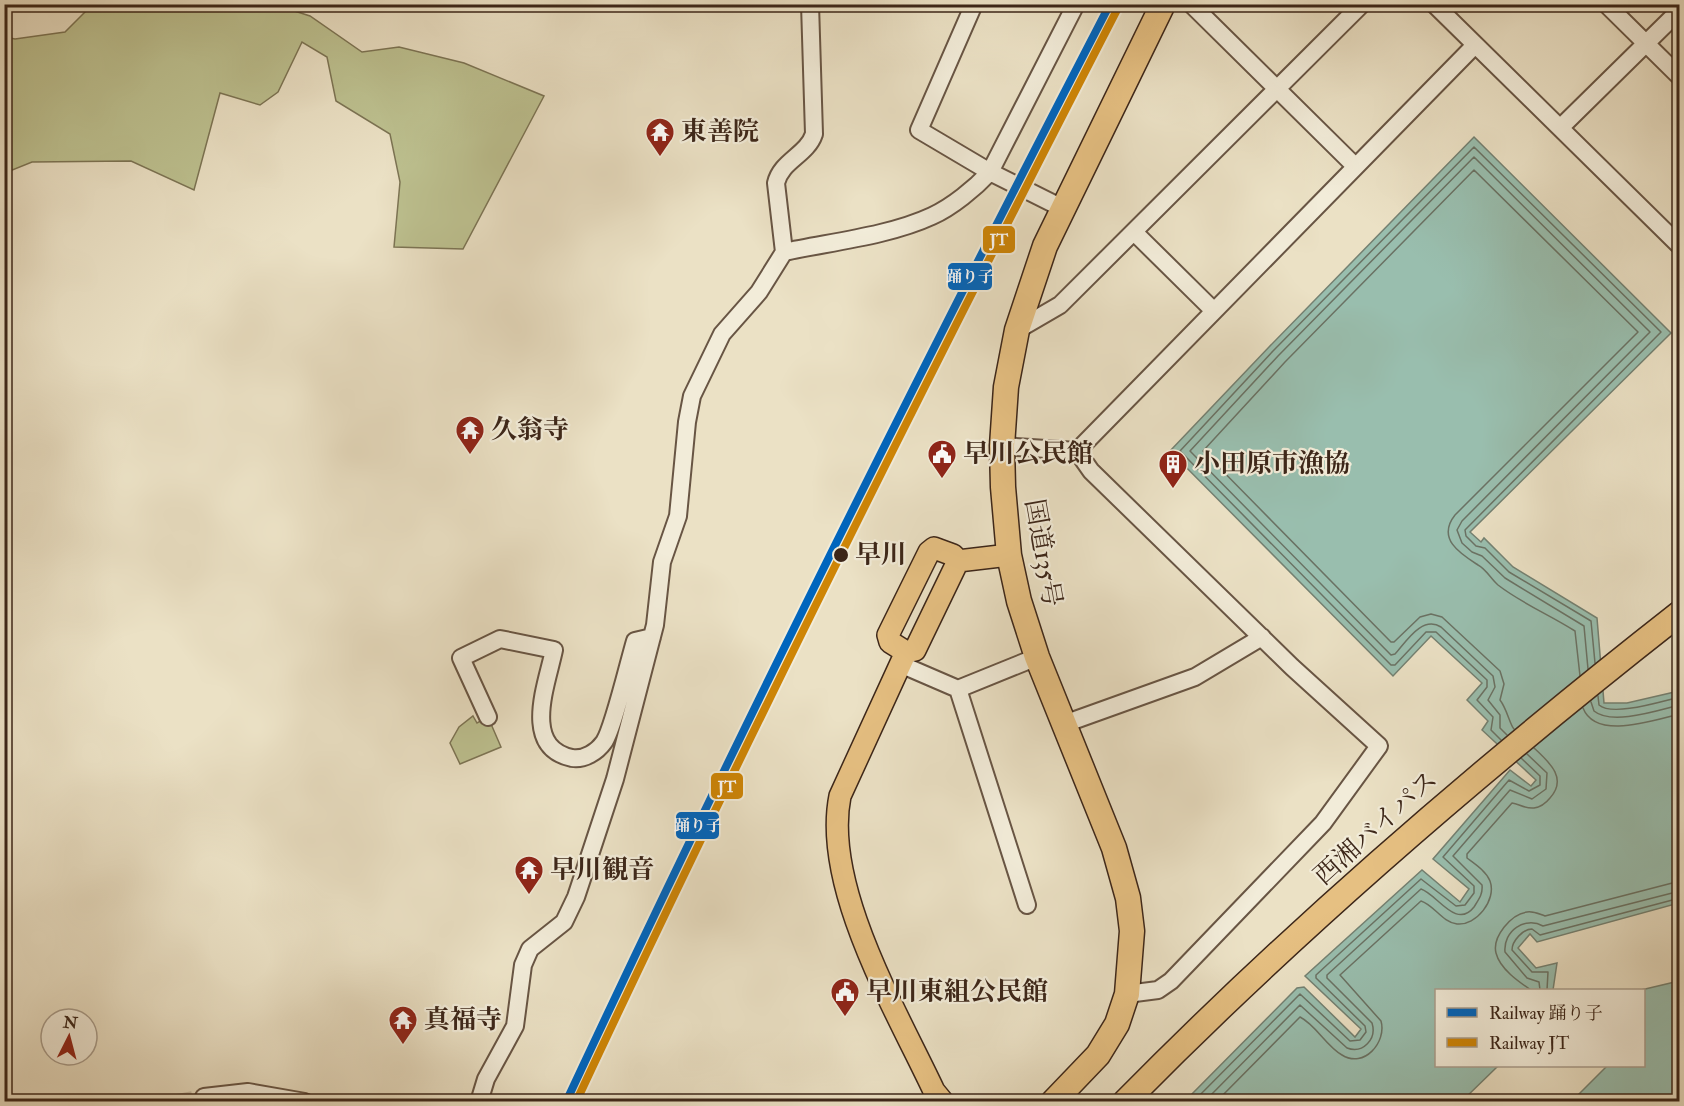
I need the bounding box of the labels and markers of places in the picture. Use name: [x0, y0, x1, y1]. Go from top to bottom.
temple icon: 東善院: [644, 116, 676, 158]
place label: 東善院: [681, 116, 759, 148]
temple icon: 久翁寺: [454, 414, 486, 456]
place label: 久翁寺: [491, 414, 569, 446]
public building icon: 早川公民館: [926, 438, 958, 480]
place label: 早川公民館: [963, 438, 1093, 470]
building icon: 小田原市漁協: [1157, 448, 1189, 490]
place label: 小田原市漁協: [1194, 448, 1350, 480]
place label: 早川: [855, 539, 907, 571]
marker: 早川: [832, 546, 850, 564]
temple icon: 早川観音: [513, 854, 545, 896]
place label: 早川観音: [550, 854, 654, 886]
public building icon: 早川東組公民館: [829, 976, 861, 1018]
place label: 早川東組公民館: [866, 976, 1048, 1008]
temple icon: 真福寺: [387, 1004, 419, 1046]
place label: 真福寺: [424, 1004, 502, 1036]

